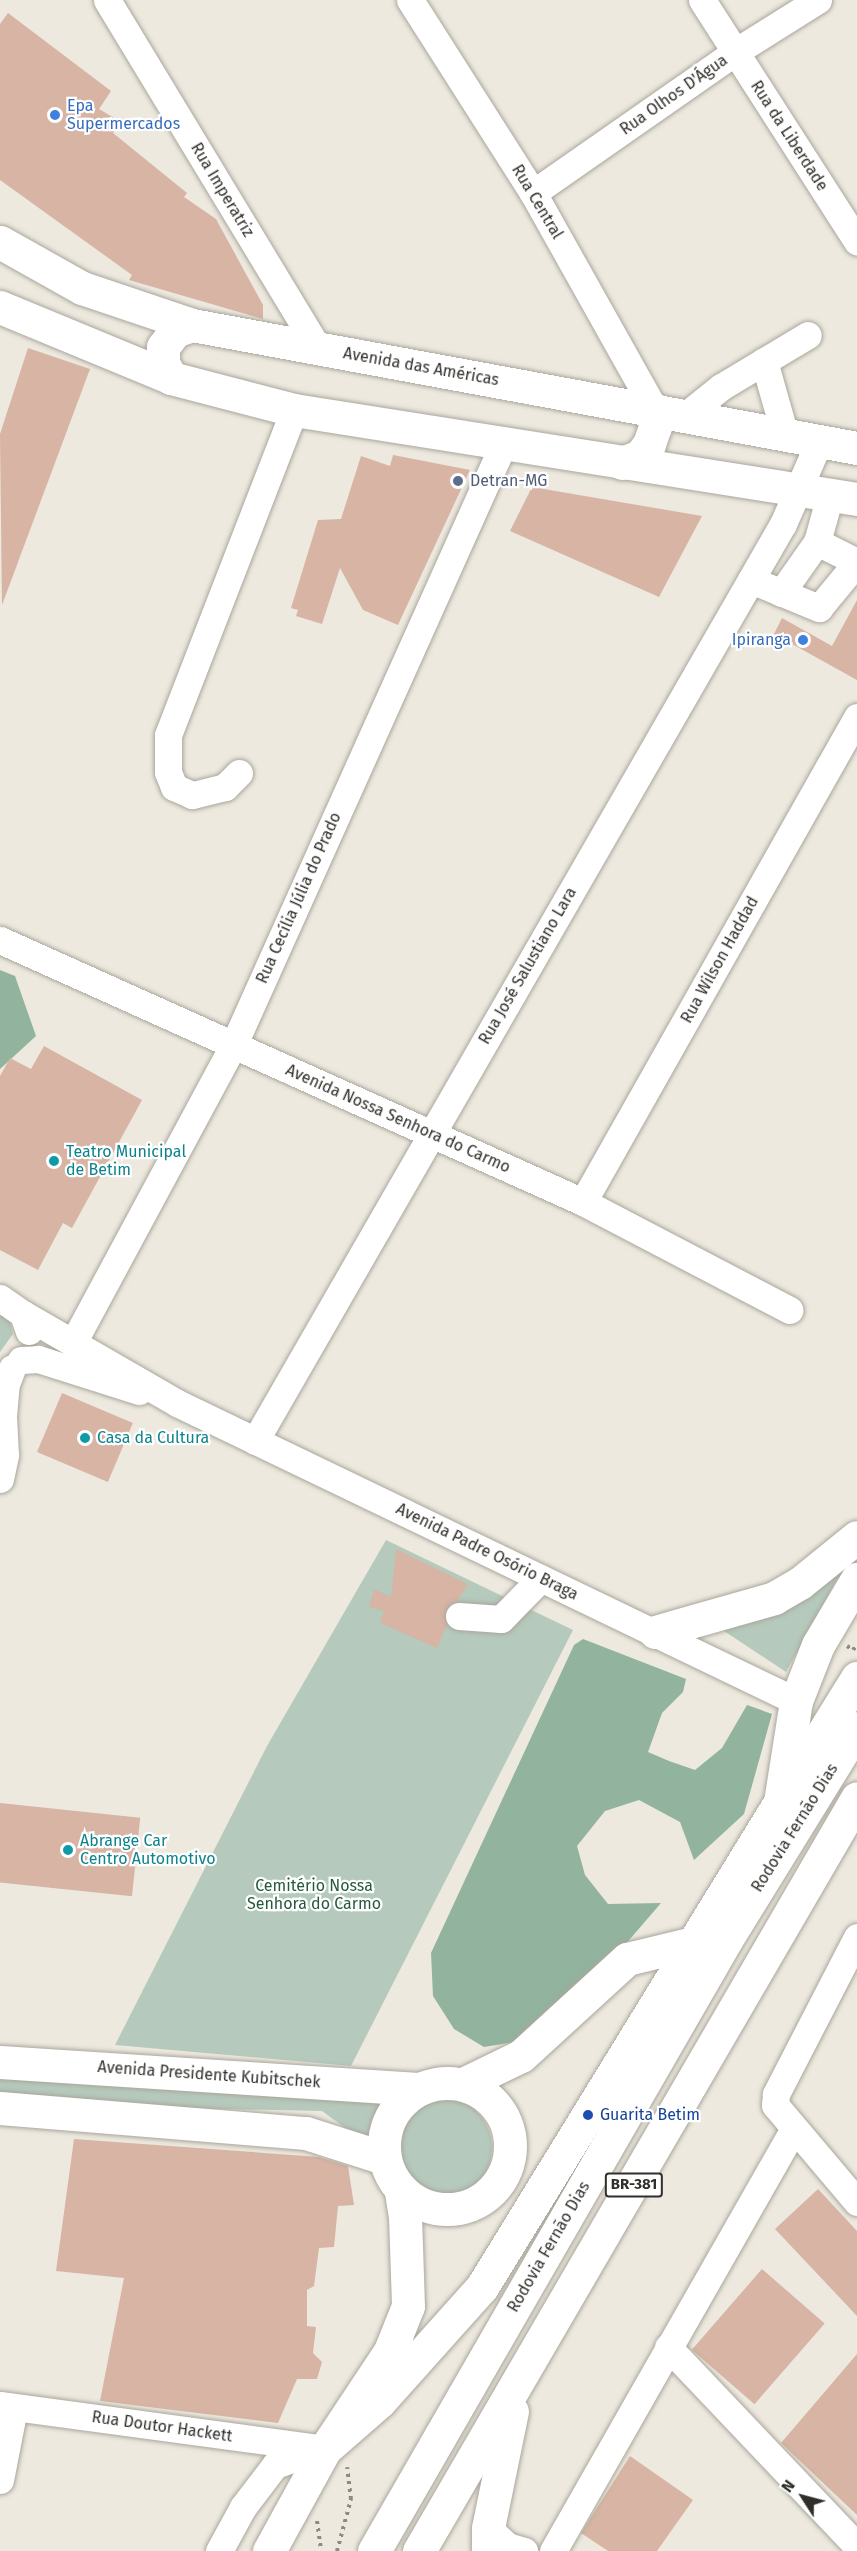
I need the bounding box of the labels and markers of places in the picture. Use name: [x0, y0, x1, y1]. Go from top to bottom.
place label: Epa Supermercados: [67, 96, 180, 134]
marker: Epa Supermercados: [48, 108, 62, 122]
place label: Detran-MG: [470, 471, 547, 491]
marker: Detran-MG: [451, 474, 465, 488]
place label: Ipiranga: [732, 630, 791, 650]
marker: Ipiranga: [796, 633, 810, 647]
place label: Teatro Municipal de Betim: [66, 1142, 186, 1180]
marker: Teatro Municipal de Betim: [47, 1154, 61, 1168]
place label: Casa da Cultura: [97, 1428, 209, 1448]
marker: Casa da Cultura: [78, 1431, 92, 1445]
place label: Abrange Car Centro Automotivo: [80, 1831, 216, 1869]
marker: Abrange Car Centro Automotivo: [61, 1843, 75, 1857]
place label: Guarita Betim: [600, 2105, 700, 2125]
marker: Guarita Betim: [581, 2108, 595, 2122]

